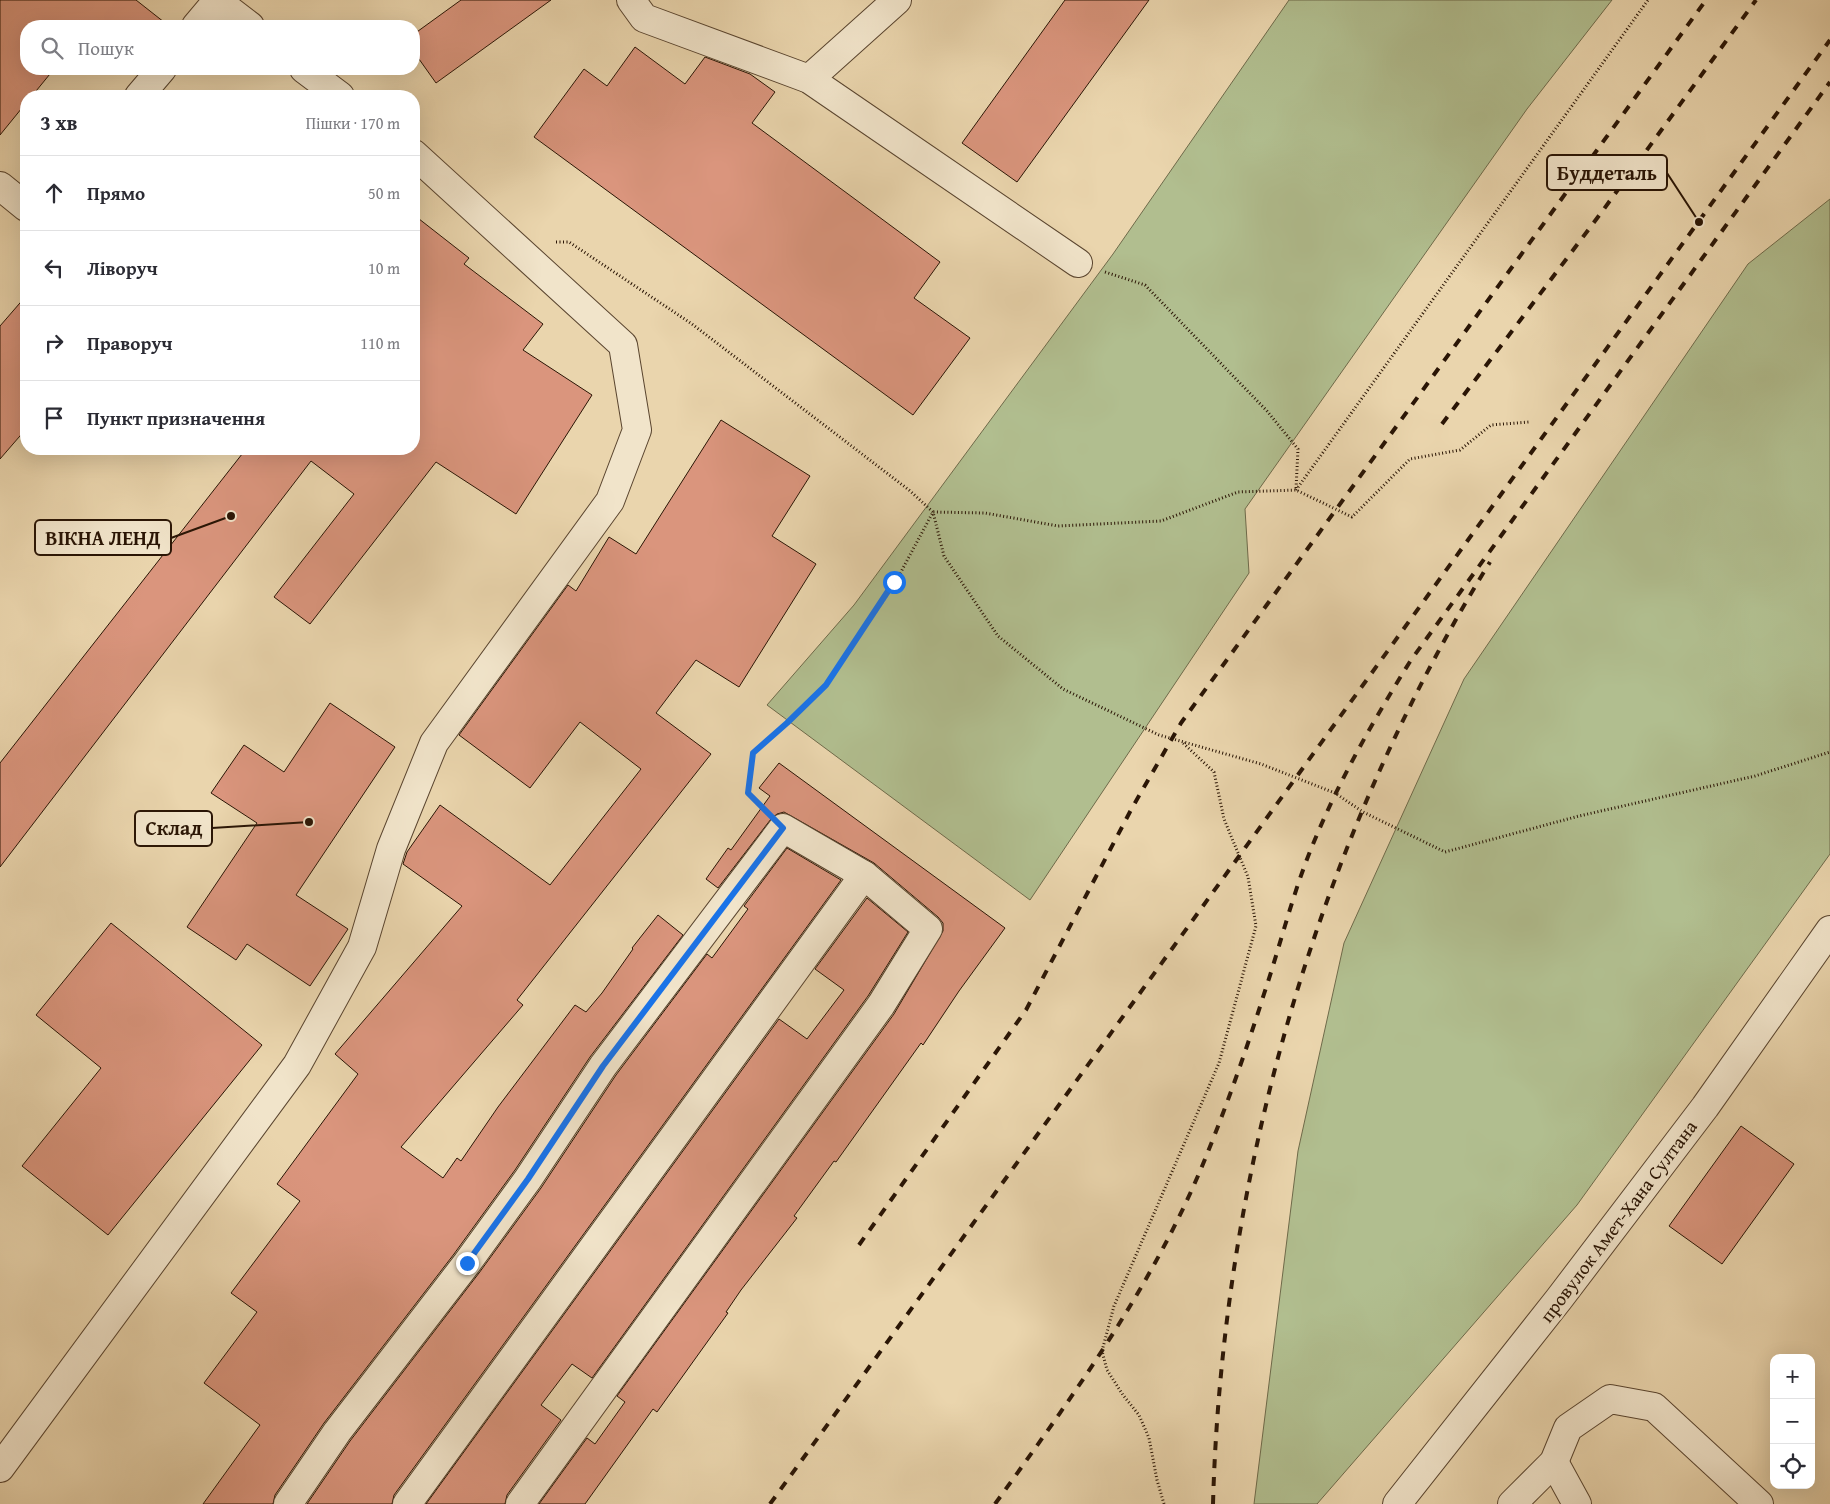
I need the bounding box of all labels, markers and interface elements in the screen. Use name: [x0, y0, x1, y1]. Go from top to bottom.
search box: [20, 20, 420, 75]
icon: search: [38, 34, 66, 62]
text: Пошук: [78, 34, 134, 62]
text: 3 хв: [40, 107, 78, 138]
text: Пішки · 170 m: [306, 111, 400, 135]
callout: Буддеталь: [1547, 155, 1667, 190]
text: Буддеталь: [1557, 158, 1657, 187]
icon: ahead: [40, 179, 68, 207]
text: Прямо: [87, 179, 145, 207]
text: 50 m: [368, 181, 400, 205]
icon: left: [40, 254, 68, 282]
text: Ліворуч: [87, 254, 158, 282]
text: 10 m: [368, 256, 400, 280]
icon: right: [40, 329, 68, 357]
text: Праворуч: [87, 329, 172, 357]
text: 110 m: [360, 331, 400, 355]
icon: arrive: [40, 404, 68, 432]
text: Пункт призначення: [87, 404, 265, 432]
callout: ВІКНА ЛЕНД: [35, 520, 171, 555]
text: ВІКНА ЛЕНД: [45, 523, 161, 552]
route start: [883, 571, 906, 594]
callout: Склад: [135, 811, 212, 846]
text: Склад: [145, 813, 203, 842]
street label: провулок Амет-Хана Султана: [1532, 1114, 1704, 1328]
route end: [456, 1252, 479, 1275]
map controls: [1770, 1354, 1815, 1489]
button: +: [1770, 1354, 1815, 1399]
button: −: [1770, 1399, 1815, 1444]
button: locate: [1770, 1444, 1815, 1489]

